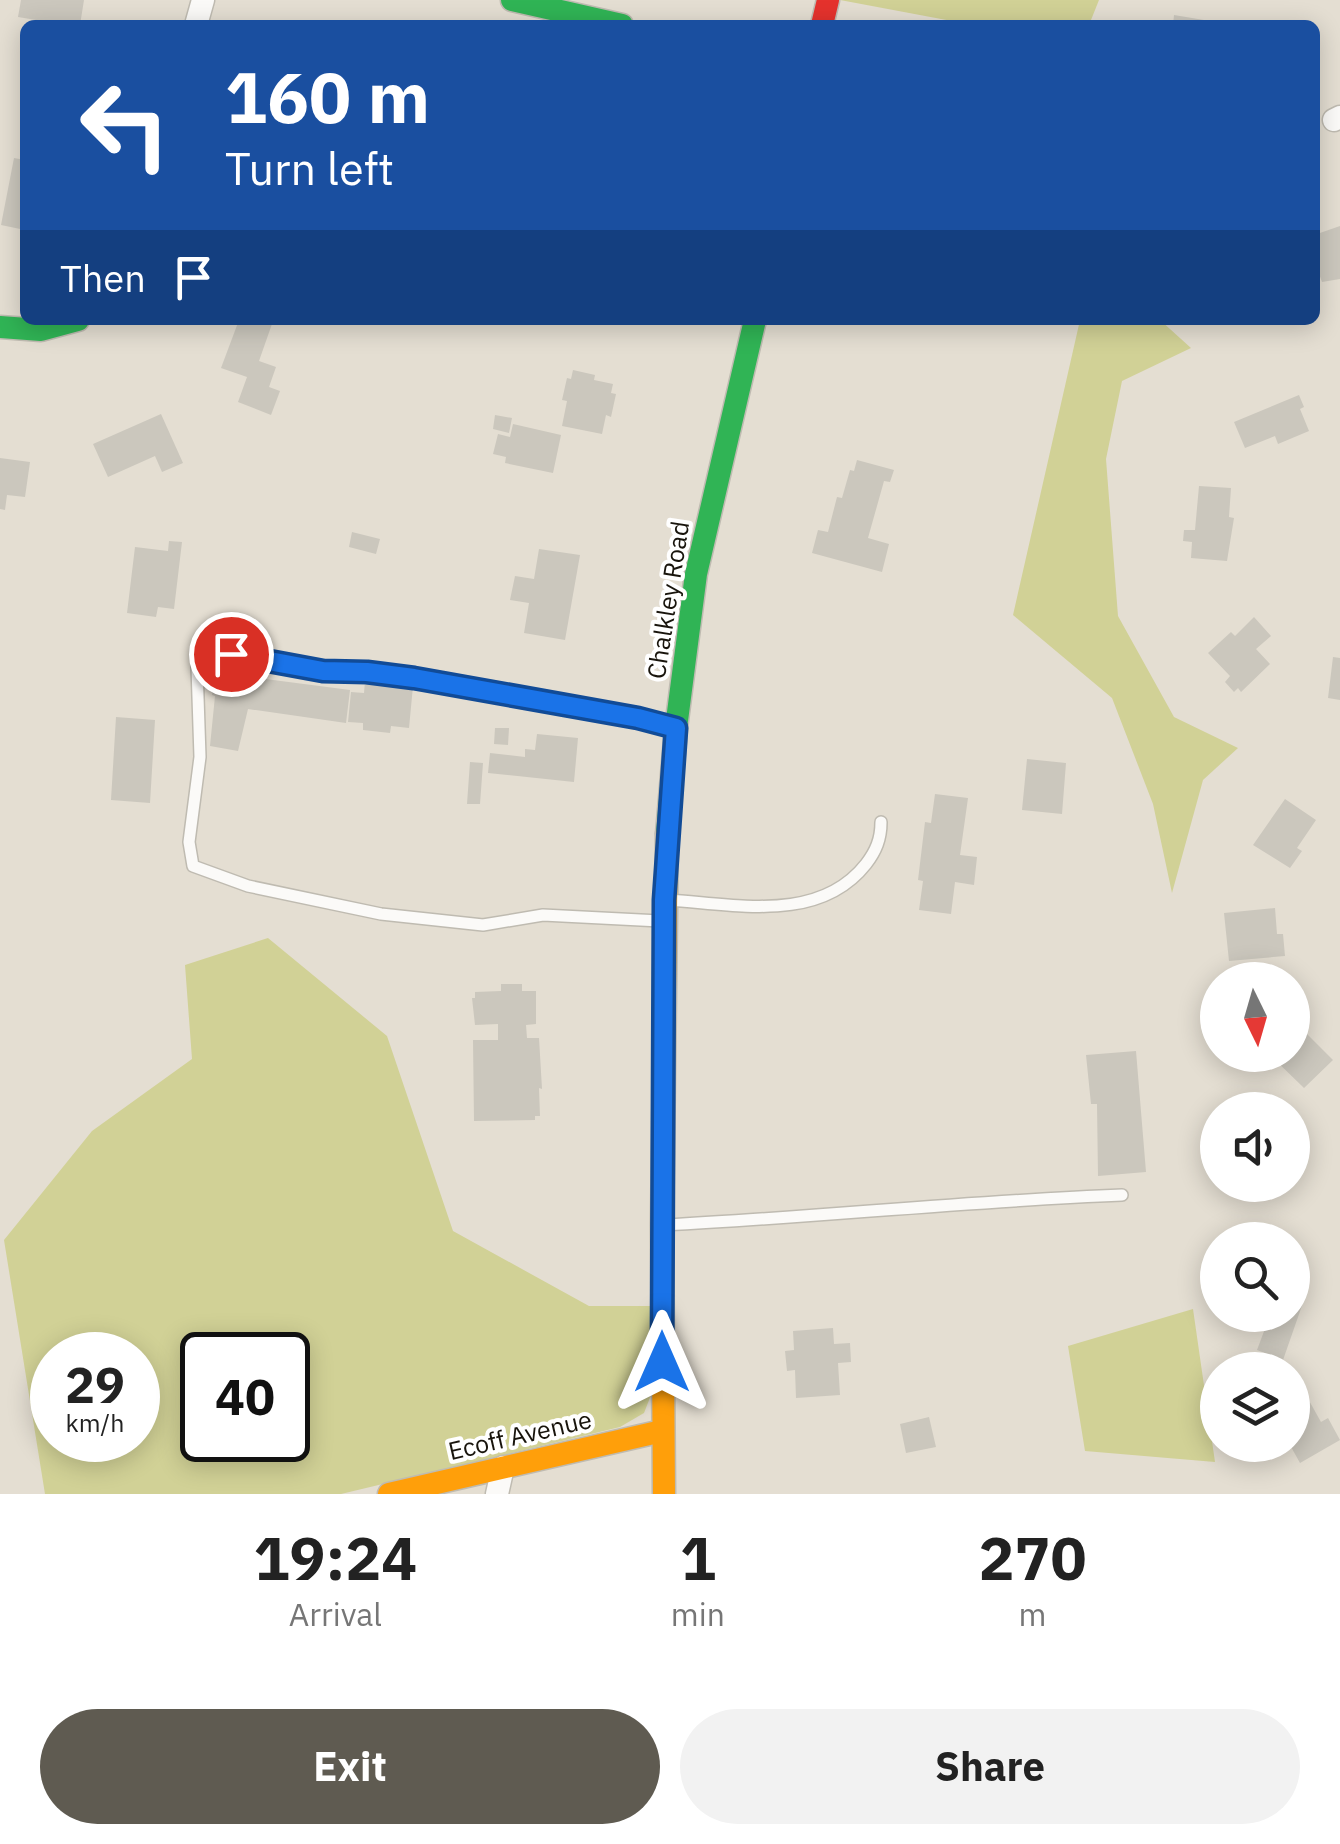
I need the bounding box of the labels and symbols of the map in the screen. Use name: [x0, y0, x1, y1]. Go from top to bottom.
street label: Chalkley Road: [639, 519, 696, 681]
pin: [189, 612, 274, 697]
north arrow: [1200, 962, 1310, 1072]
position arrow: [610, 1310, 714, 1414]
speed limit sign: 40: [180, 1332, 310, 1462]
street label: Ecoff Avenue: [445, 1402, 595, 1467]

